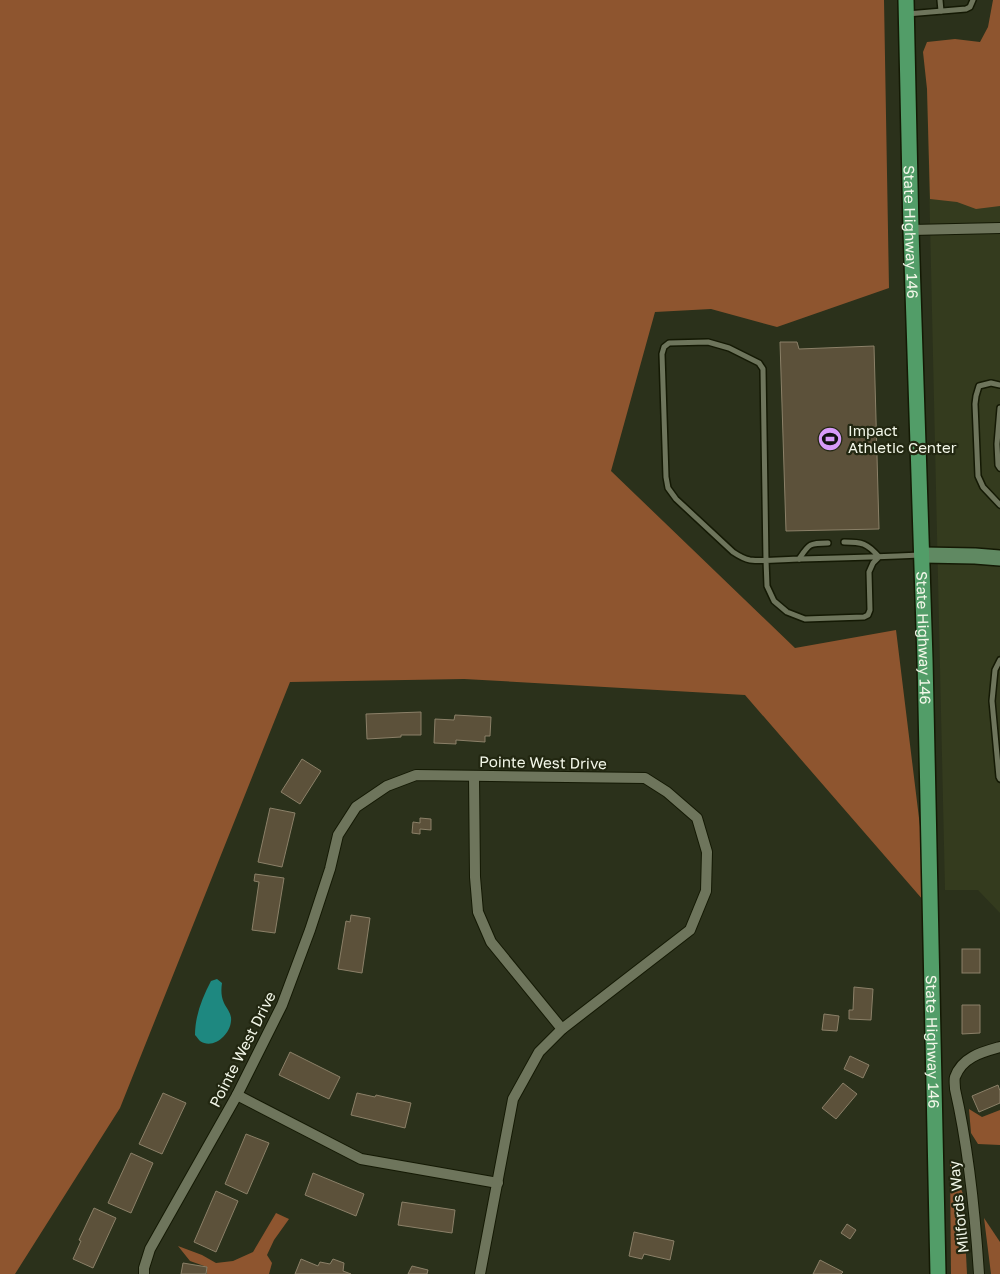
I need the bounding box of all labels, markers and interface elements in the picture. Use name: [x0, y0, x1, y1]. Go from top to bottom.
street label: State Highway 146: [901, 165, 922, 299]
place label: Impact Athletic Center: [848, 421, 957, 456]
sports icon: Impact Athletic Center: [817, 426, 843, 452]
street label: State Highway 146: [913, 571, 935, 705]
street label: Pointe West Drive: [479, 752, 607, 772]
street label: State Highway 146: [923, 975, 943, 1109]
street label: Pointe West Drive: [205, 988, 279, 1110]
street label: Milfords Way: [944, 1159, 972, 1254]

